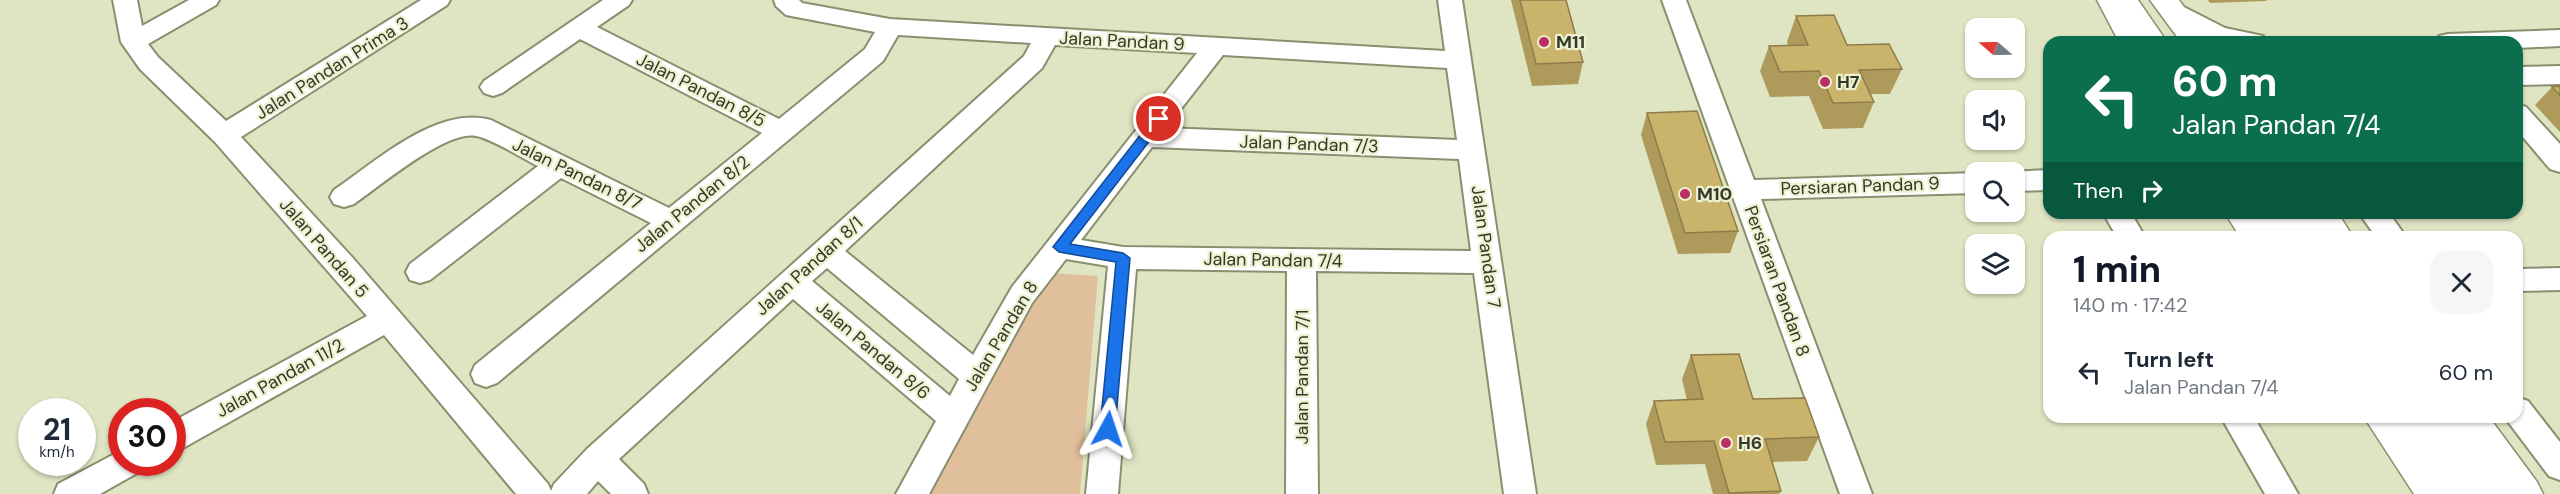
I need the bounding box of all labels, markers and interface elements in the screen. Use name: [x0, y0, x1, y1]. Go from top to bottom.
street label: Jalan Pandan Prima 3: [251, 11, 413, 125]
north arrow: [1965, 18, 2025, 78]
map controls: [1965, 18, 2025, 294]
street label: Jalan Pandan 9: [1059, 26, 1185, 56]
place label: M11: [1556, 30, 1585, 54]
marker: M11: [1537, 35, 1551, 49]
street label: Jalan Pandan 8/5: [632, 47, 770, 133]
text: 60 m: [2172, 54, 2278, 109]
icon: left: [2073, 60, 2151, 138]
place label: H7: [1837, 70, 1860, 94]
marker: H7: [1818, 75, 1832, 89]
button: sound: [1965, 90, 2025, 150]
pin: [1133, 93, 1184, 144]
icon: arrive: [1142, 102, 1175, 135]
text: Jalan Pandan 7/4: [2172, 107, 2380, 142]
street label: Jalan Pandan 7/3: [1239, 130, 1379, 158]
street label: Jalan Pandan 8/7: [508, 132, 646, 216]
street label: Jalan Pandan 8/2: [629, 150, 755, 258]
button: search: [1965, 162, 2025, 222]
street label: Persiaran Pandan 9: [1780, 171, 1940, 201]
icon: right: [2135, 174, 2168, 207]
text: Then: [2073, 176, 2123, 205]
place label: M10: [1697, 182, 1732, 206]
street label: Jalan Pandan 7: [1466, 184, 1506, 310]
marker: M10: [1678, 187, 1692, 201]
street label: Jalan Pandan 5: [274, 193, 374, 303]
street label: Persiaran Pandan 8: [1739, 202, 1815, 360]
street label: Jalan Pandan 8/1: [750, 211, 868, 321]
button: layers: [1965, 234, 2025, 294]
text: 1 min: [2073, 246, 2161, 293]
street label: Jalan Pandan 7/4: [1203, 247, 1343, 273]
button: close: [2430, 251, 2493, 314]
street label: Jalan Pandan 8: [959, 276, 1043, 396]
text: 140 m · 17:42: [2073, 292, 2187, 318]
street label: Jalan Pandan 8/6: [811, 295, 935, 405]
street label: Jalan Pandan 7/1: [1290, 310, 1314, 444]
street label: Jalan Pandan 11/2: [212, 333, 348, 423]
text: Turn left: [2124, 345, 2214, 374]
icon: left: [2073, 356, 2106, 389]
text: 60 m: [2439, 358, 2493, 387]
text: Jalan Pandan 7/4: [2124, 374, 2278, 400]
position arrow: [1076, 397, 1140, 461]
speed limit sign: 30: [108, 398, 186, 476]
text: 21: [43, 410, 71, 449]
place label: H6: [1738, 431, 1762, 455]
marker: H6: [1719, 436, 1733, 450]
text: km/h: [39, 442, 75, 462]

